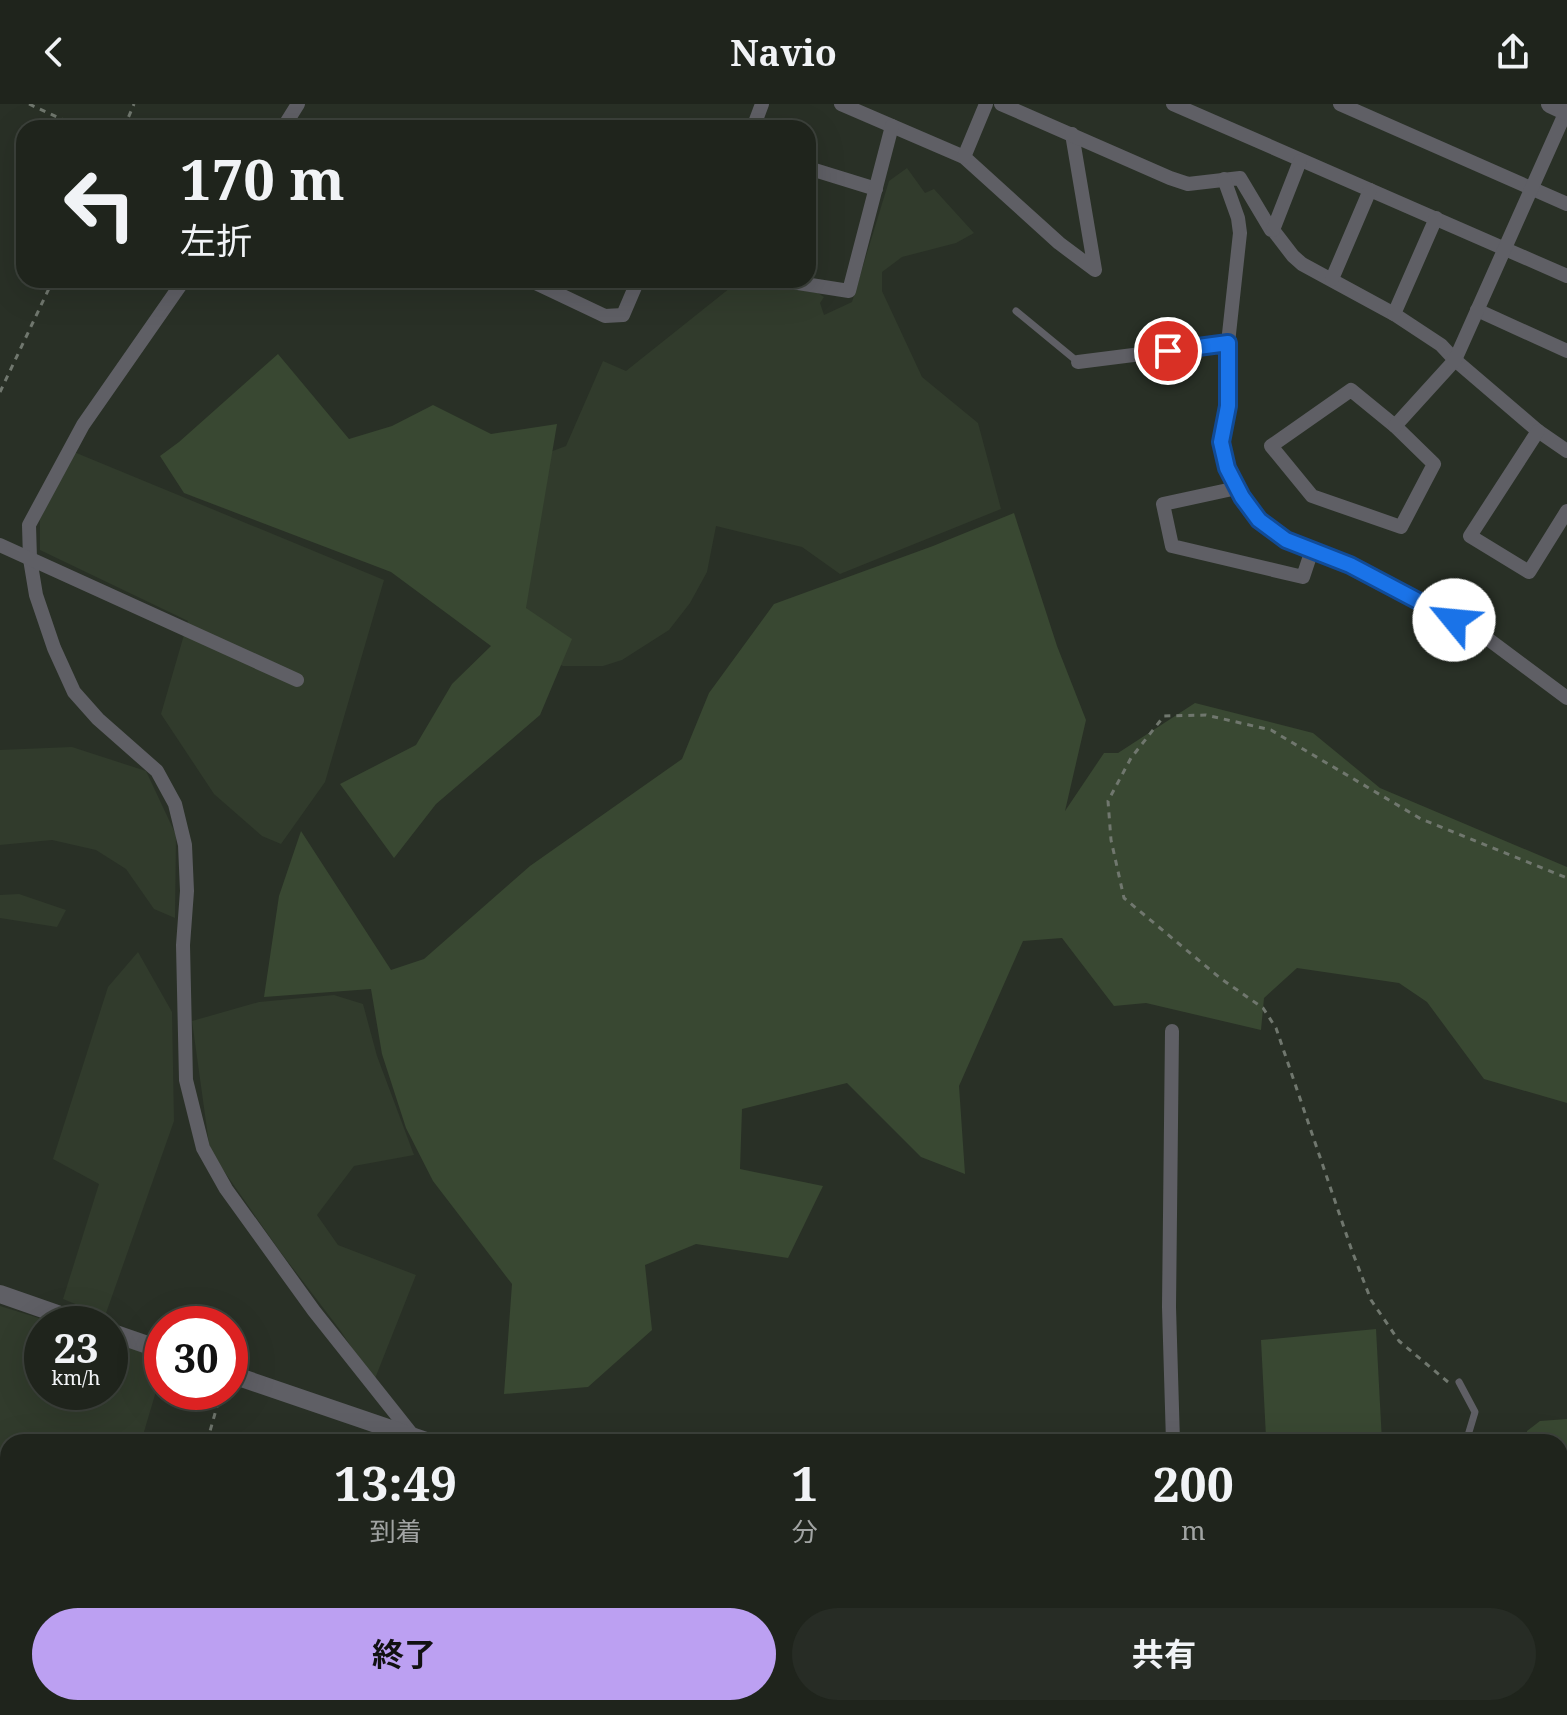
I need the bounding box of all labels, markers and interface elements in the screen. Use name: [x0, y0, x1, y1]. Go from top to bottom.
text: Navio: [730, 28, 837, 77]
icon: back: [32, 30, 76, 74]
icon: share: [1491, 30, 1535, 74]
text: 170 m: [180, 140, 345, 216]
icon: left: [48, 152, 152, 256]
text: 左折: [180, 216, 252, 265]
pin: [1134, 317, 1202, 385]
icon: arrive: [1146, 329, 1190, 373]
position arrow: [1412, 578, 1496, 662]
speed limit sign: 30: [144, 1306, 248, 1410]
text: 23: [53, 1320, 99, 1375]
text: km/h: [51, 1364, 101, 1391]
text: 13:49: [334, 1450, 457, 1515]
text: 1: [791, 1450, 818, 1515]
text: 200: [1152, 1451, 1234, 1516]
text: m: [1181, 1512, 1205, 1548]
text: 到着: [370, 1513, 422, 1549]
text: 分: [792, 1513, 818, 1549]
button: 終了: [32, 1608, 776, 1700]
button: 共有: [792, 1608, 1536, 1700]

